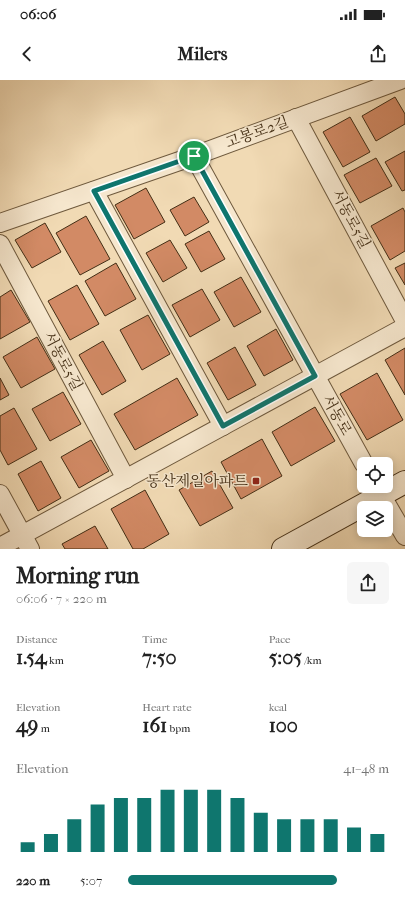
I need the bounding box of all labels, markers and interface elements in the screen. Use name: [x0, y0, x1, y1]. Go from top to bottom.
text: 06:06: [20, 5, 56, 23]
icon: back: [16, 43, 38, 65]
icon: share: [367, 43, 389, 65]
text: Milers: [178, 44, 227, 65]
street label: 고봉로2길: [223, 112, 291, 152]
pin: [177, 139, 211, 173]
icon: arrive: [183, 145, 205, 167]
street label: 서동로5길: [328, 186, 374, 252]
street label: 서동로5길: [40, 328, 86, 394]
street label: 서동로: [319, 392, 356, 439]
map controls: [357, 457, 393, 537]
button: locate: [357, 457, 393, 493]
place label: 동산제일아파트: [147, 472, 249, 490]
marker: 동산제일아파트: [251, 476, 261, 486]
button: layers: [357, 501, 393, 537]
button: share: [347, 562, 389, 604]
text: Morning run: [16, 563, 139, 589]
text: 06:06 · 7 × 220 m: [16, 591, 107, 606]
text: Distance: [16, 633, 57, 646]
text: Time: [142, 633, 167, 646]
text: Pace: [269, 633, 291, 646]
text: 1.54: [16, 646, 47, 669]
text: 7:50: [142, 646, 176, 669]
text: 5:05: [269, 646, 302, 669]
text: km: [47, 654, 64, 667]
text: /km: [302, 654, 322, 667]
text: Elevation: [16, 701, 60, 714]
text: Heart rate: [142, 701, 192, 714]
text: kcal: [269, 701, 287, 714]
text: 49: [16, 714, 38, 737]
text: 161: [142, 714, 167, 737]
text: 100: [269, 714, 298, 737]
text: m: [38, 722, 50, 735]
text: bpm: [167, 722, 190, 735]
text: Elevation: [16, 761, 69, 776]
text: 41–48 m: [343, 761, 389, 776]
text: 220 m: [16, 873, 50, 888]
text: 5:07: [80, 873, 102, 888]

